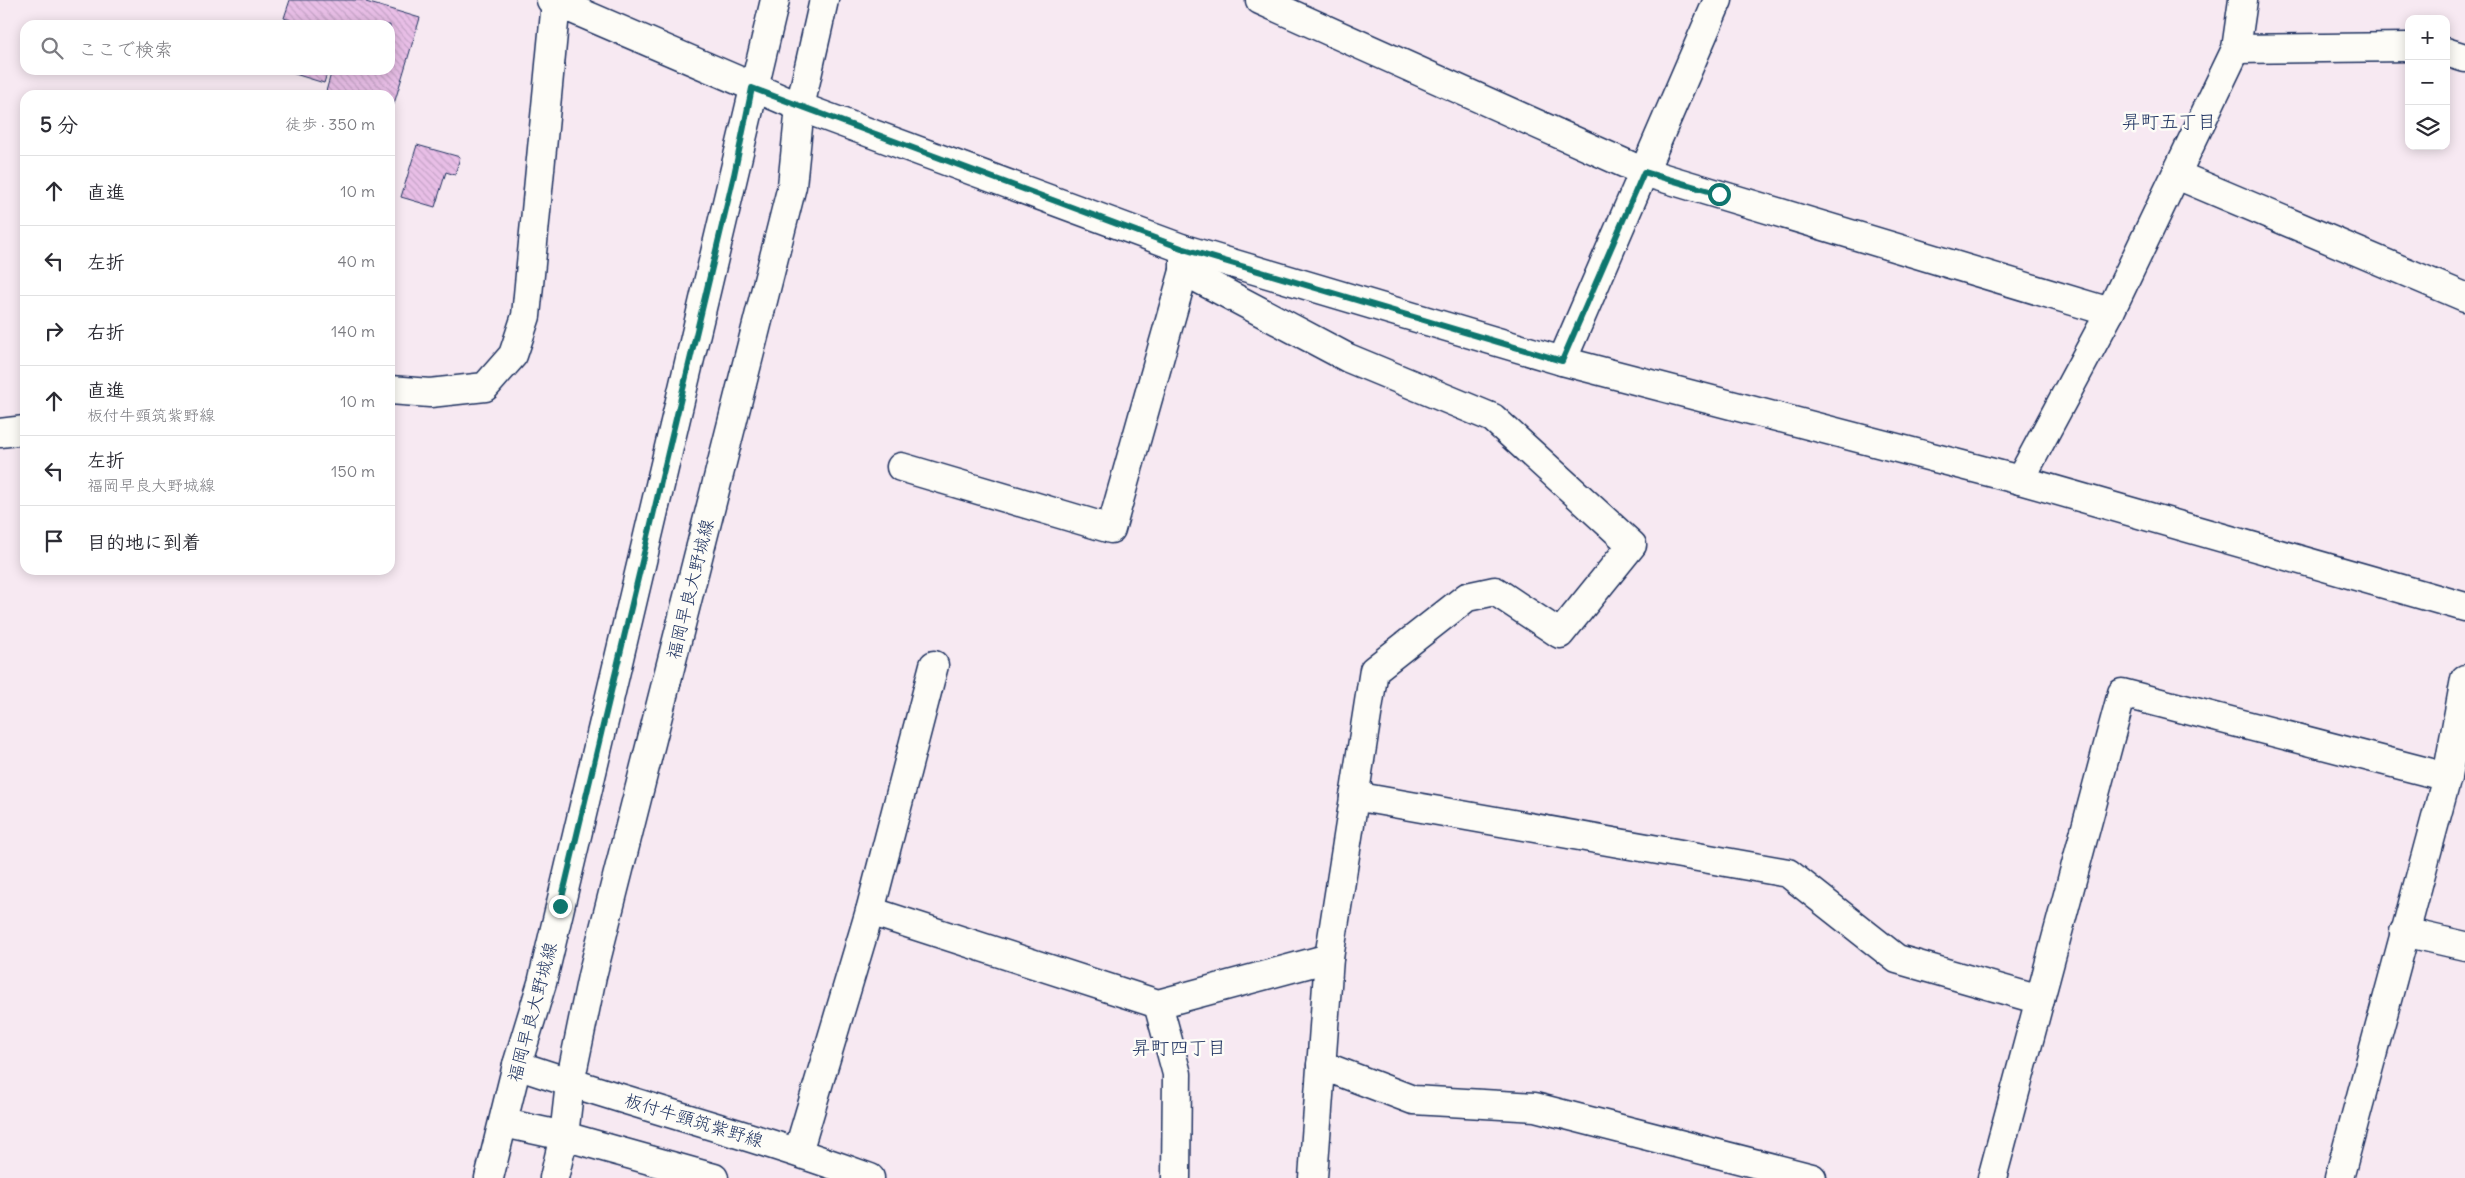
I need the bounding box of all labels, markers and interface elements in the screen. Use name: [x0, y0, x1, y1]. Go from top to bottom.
map controls: [2405, 15, 2450, 150]
button: +: [2405, 15, 2450, 60]
search box: [20, 20, 395, 75]
icon: search: [38, 34, 66, 62]
text: ここで検索: [78, 37, 173, 61]
button: −: [2405, 60, 2450, 105]
button: layers: [2405, 105, 2450, 150]
district label: 昇町五丁目: [2121, 109, 2217, 133]
text: 5 分: [40, 111, 78, 138]
text: 徒歩 · 350 m: [285, 114, 375, 134]
icon: ahead: [40, 177, 68, 205]
text: 直進: [87, 180, 125, 204]
text: 10 m: [340, 181, 375, 201]
route start: [1708, 183, 1731, 206]
icon: left: [40, 247, 68, 275]
text: 左折: [87, 250, 125, 274]
text: 40 m: [337, 251, 375, 271]
icon: right: [40, 317, 68, 345]
text: 右折: [87, 320, 125, 344]
text: 140 m: [331, 321, 375, 341]
text: 直進: [87, 378, 125, 402]
icon: ahead: [40, 387, 68, 415]
text: 10 m: [340, 391, 375, 411]
text: 板付牛頸筑紫野線: [87, 405, 215, 425]
text: 左折: [87, 448, 125, 472]
icon: left: [40, 457, 68, 485]
text: 150 m: [331, 461, 375, 481]
text: 福岡早良大野城線: [87, 475, 215, 495]
street label: 福岡早良大野城線: [661, 516, 719, 662]
icon: arrive: [40, 527, 68, 555]
text: 目的地に到着: [87, 530, 201, 554]
route end: [549, 895, 572, 918]
street label: 福岡早良大野城線: [502, 939, 562, 1085]
district label: 昇町四丁目: [1131, 1035, 1227, 1059]
street label: 板付牛頸筑紫野線: [622, 1088, 766, 1152]

